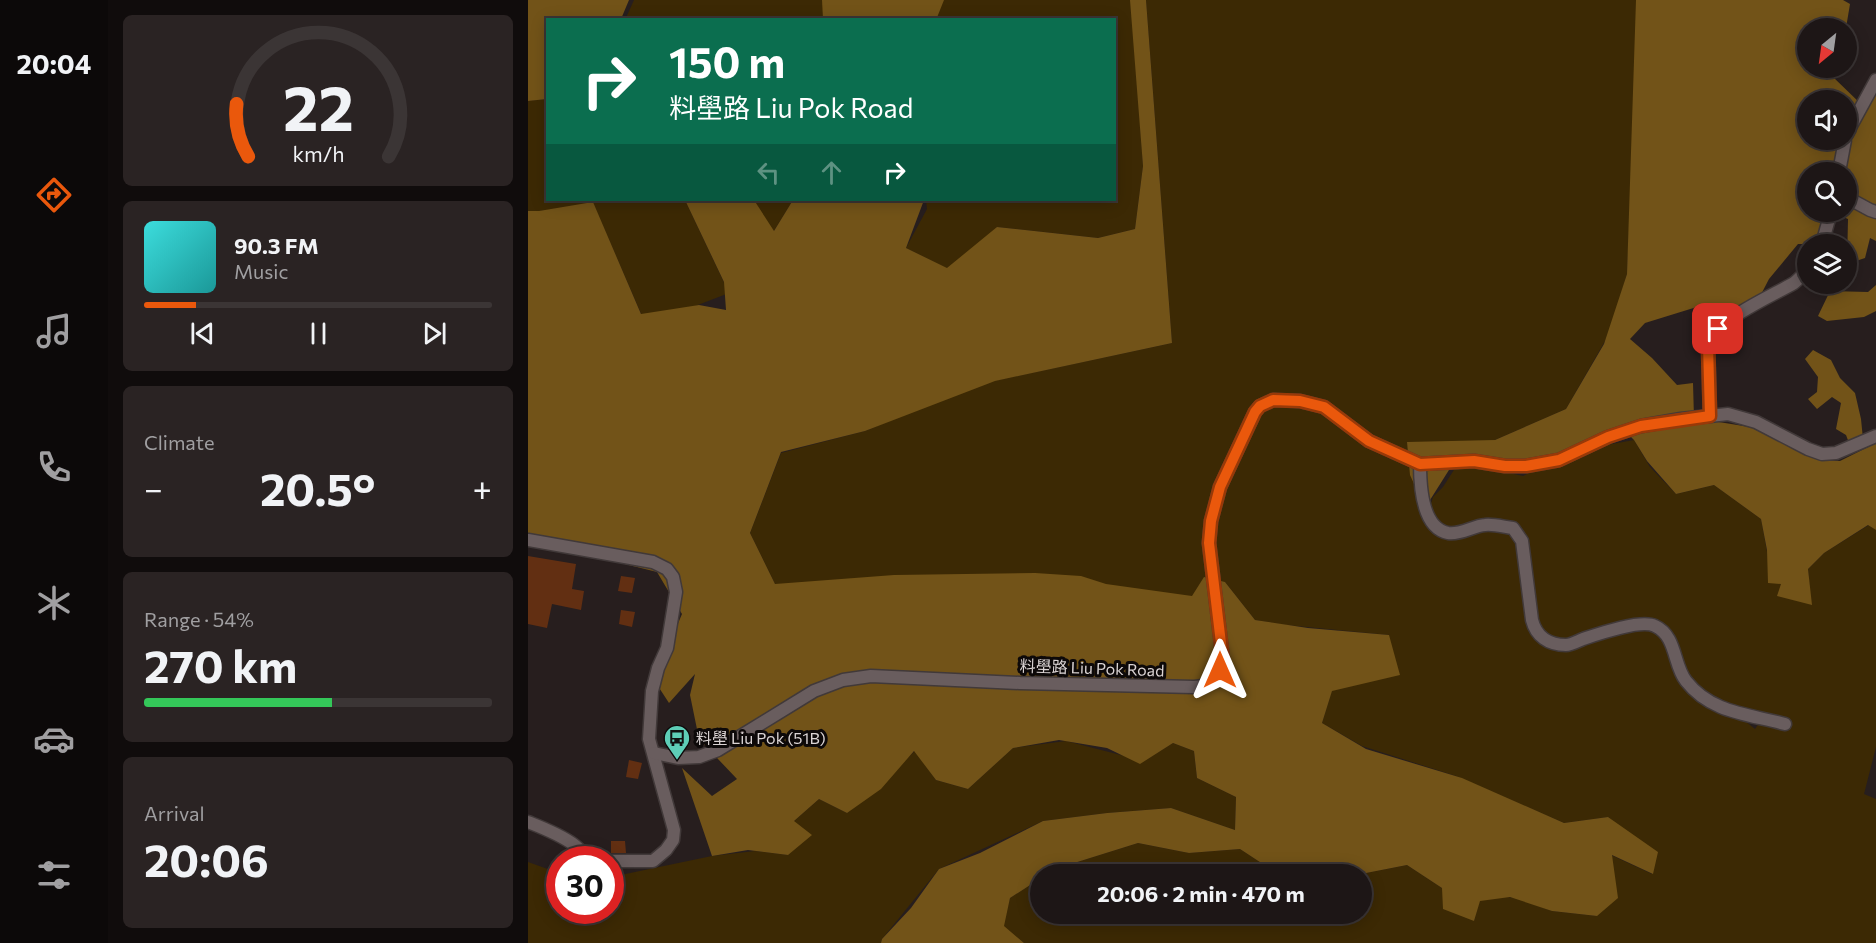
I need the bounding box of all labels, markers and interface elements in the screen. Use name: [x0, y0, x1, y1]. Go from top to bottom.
north arrow: [1797, 18, 1857, 78]
map controls: [1797, 18, 1857, 294]
text: 150 m: [669, 35, 785, 87]
icon: right: [570, 42, 648, 120]
text: 20:04: [17, 47, 91, 80]
text: 22: [282, 68, 354, 144]
button: sound: [1797, 90, 1857, 150]
text: 料壆路 Liu Pok Road: [669, 91, 913, 124]
text: km/h: [292, 141, 344, 167]
icon: left: [752, 156, 785, 189]
icon: ahead: [815, 156, 848, 189]
icon: right: [878, 156, 911, 189]
button: search: [1797, 162, 1857, 222]
icon: directions: [33, 174, 75, 216]
text: 90.3 FM: [234, 232, 319, 259]
button: layers: [1797, 234, 1857, 294]
text: Music: [234, 259, 288, 283]
pin: [1692, 303, 1743, 354]
icon: music: [33, 310, 75, 352]
icon: arrive: [1701, 312, 1734, 345]
icon: previous: [186, 317, 219, 350]
icon: pause: [302, 317, 335, 350]
icon: next: [418, 317, 451, 350]
text: Climate: [144, 430, 214, 454]
icon: phone: [33, 446, 75, 488]
text: 20.5°: [260, 460, 375, 515]
text: −: [144, 467, 163, 508]
text: +: [473, 467, 492, 508]
icon: climate: [33, 582, 75, 624]
text: Range · 54%: [144, 607, 254, 631]
text: 270 km: [144, 637, 297, 692]
position arrow: [1188, 638, 1252, 702]
street label: 料壆路 Liu Pok Road: [1019, 655, 1165, 680]
icon: car: [33, 718, 75, 760]
bus stop icon: 料壆 Liu Pok (51B): [662, 723, 692, 761]
place label: 料壆 Liu Pok (51B): [696, 728, 826, 747]
text: Arrival: [144, 801, 205, 825]
text: 20:06: [144, 831, 269, 886]
speed limit sign: 30: [546, 846, 624, 924]
icon: filters: [33, 854, 75, 896]
text: 20:06 · 2 min · 470 m: [1097, 880, 1305, 907]

